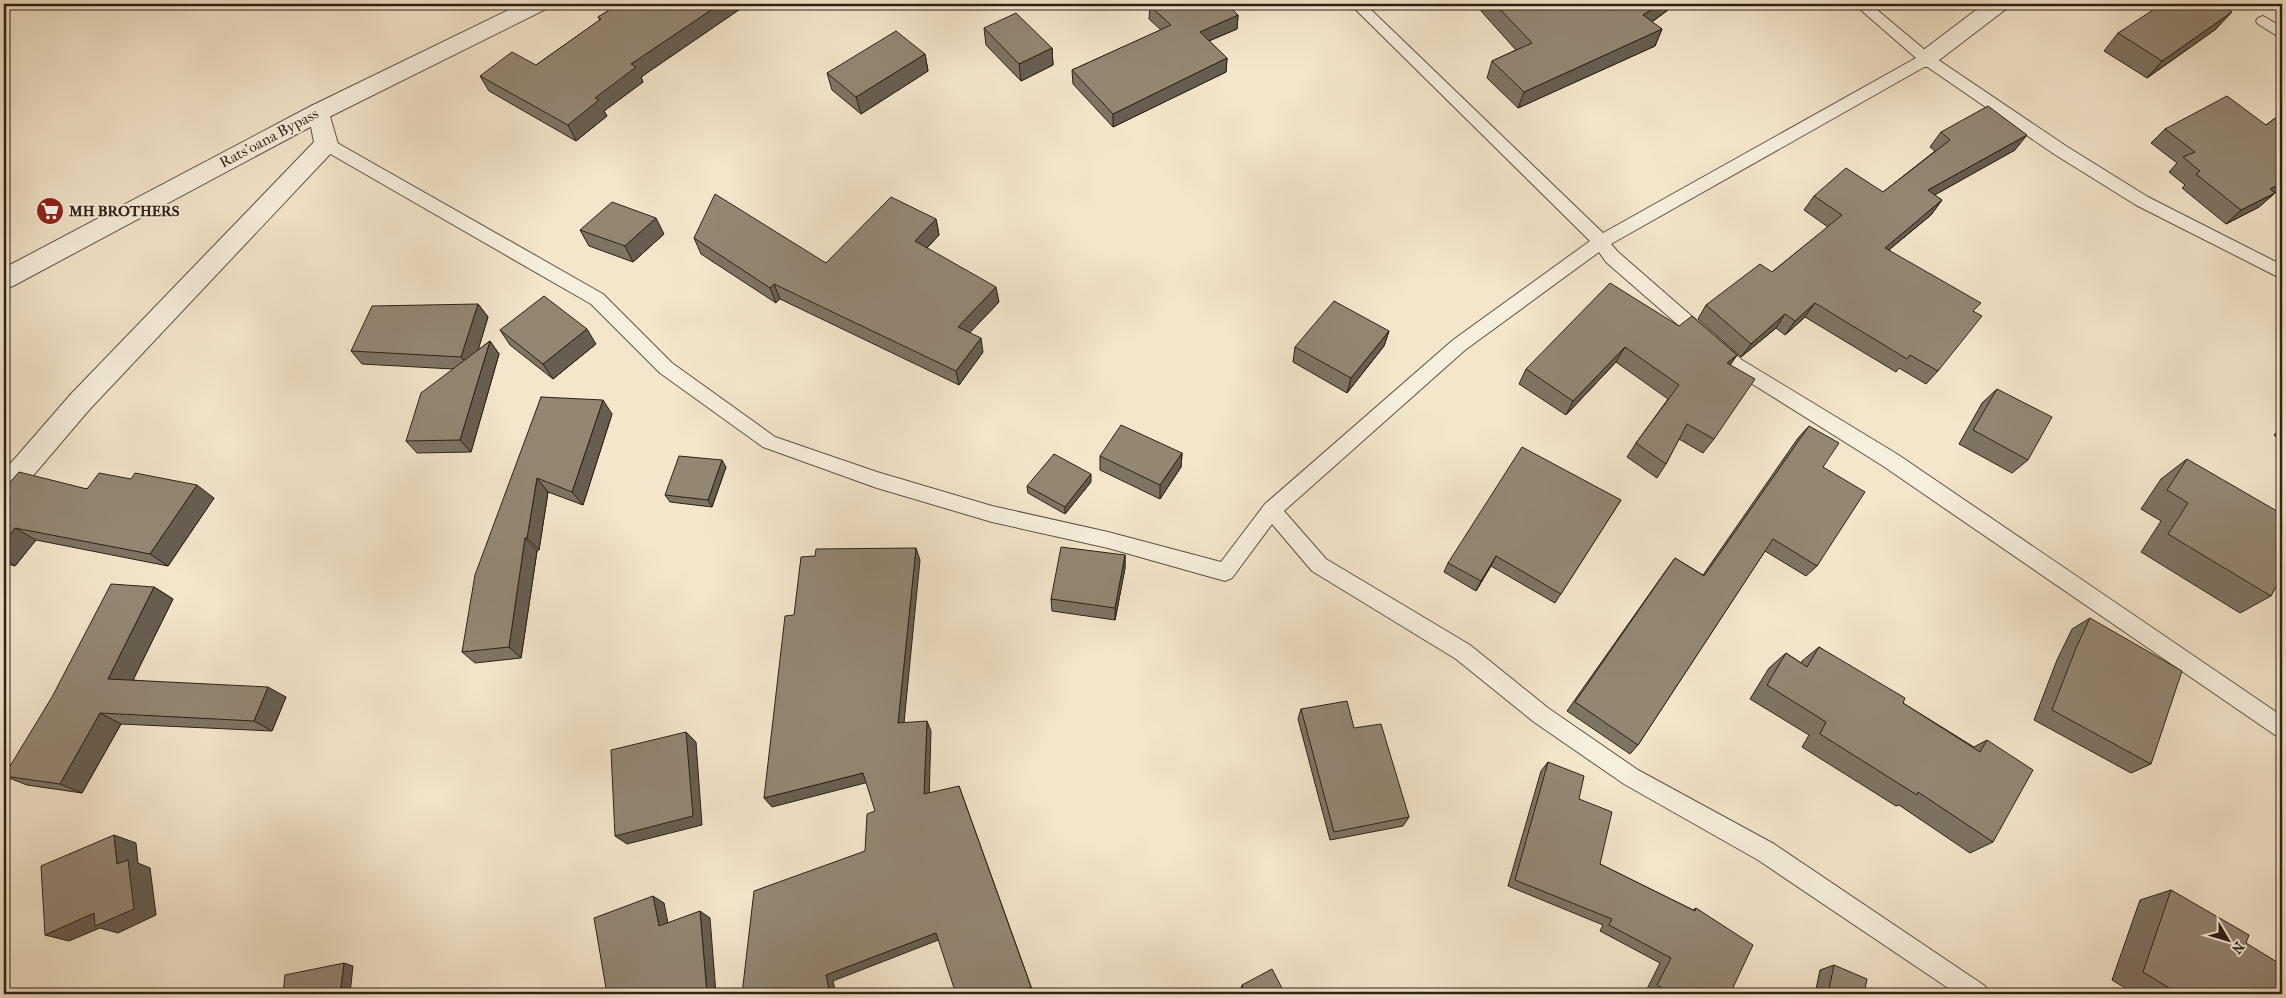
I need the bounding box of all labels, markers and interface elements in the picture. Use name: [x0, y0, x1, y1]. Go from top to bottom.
street label: Rats'oana Bypass: [217, 104, 322, 172]
supermarket icon: MH BROTHERS: [35, 196, 65, 226]
place label: MH BROTHERS: [68, 202, 180, 220]
north arrow: [2204, 916, 2254, 966]
text: N: [2228, 938, 2248, 957]

